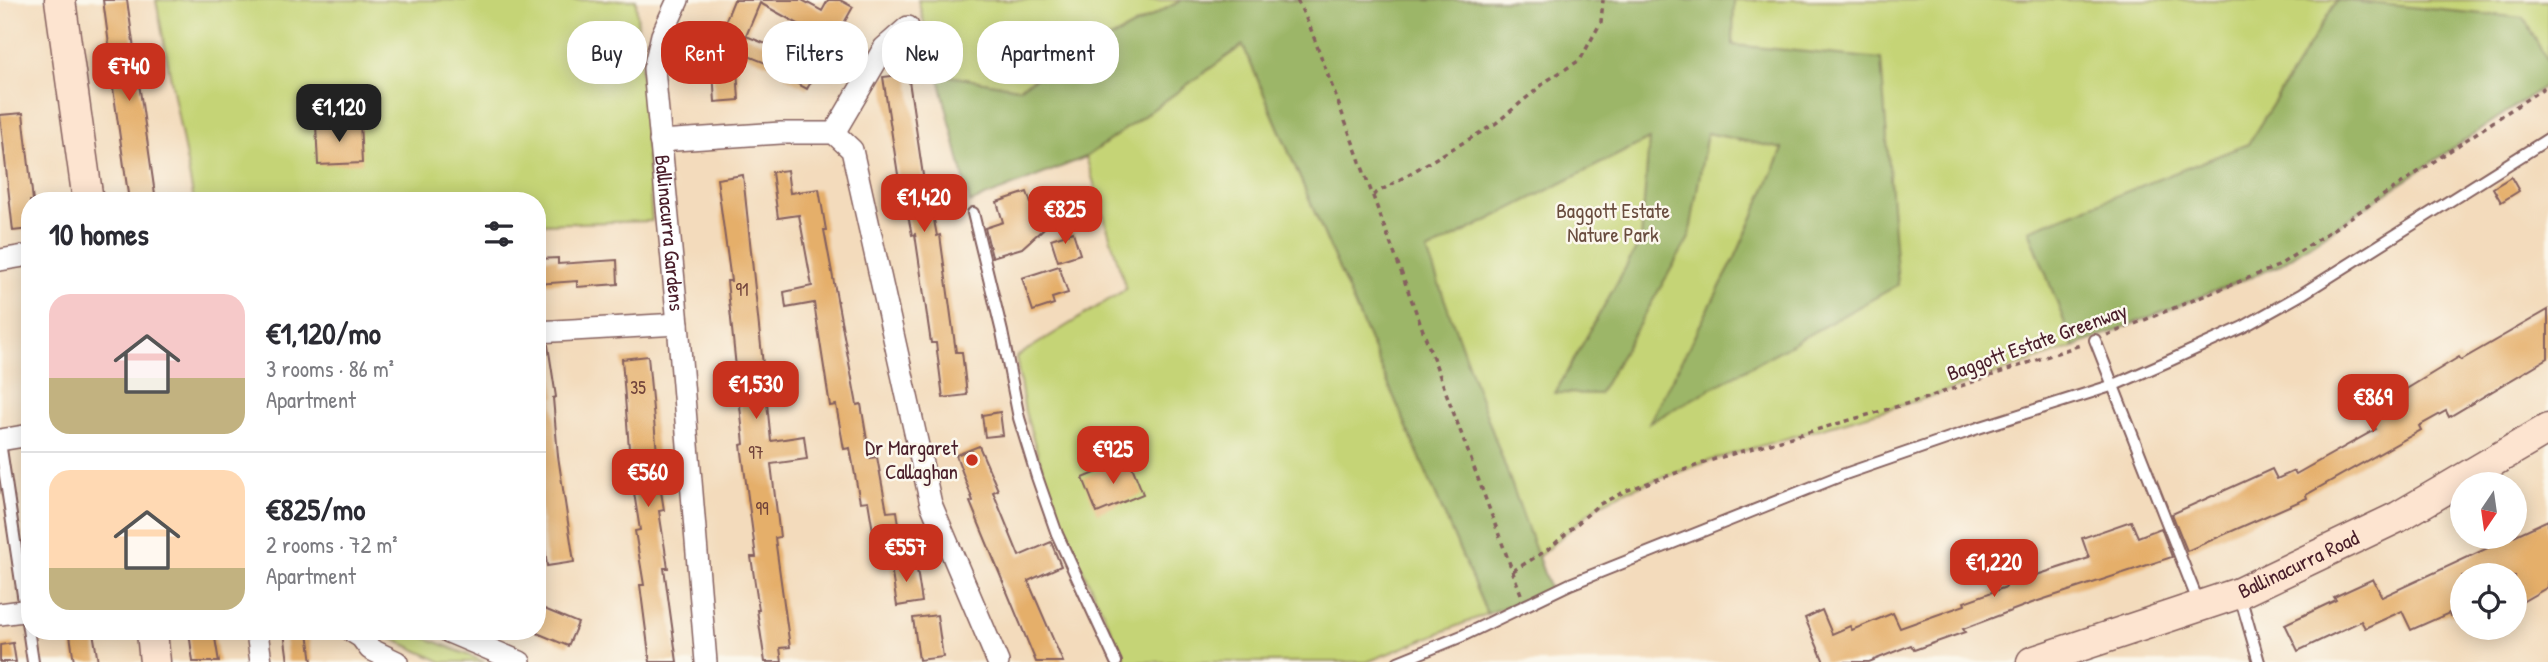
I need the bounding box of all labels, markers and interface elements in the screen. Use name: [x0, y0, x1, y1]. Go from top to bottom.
chip: Buy: [567, 21, 647, 84]
chip: Rent: [661, 21, 748, 84]
chip: Filters: [762, 21, 868, 84]
chip: New: [882, 21, 963, 84]
chip: Apartment: [977, 21, 1119, 84]
pin: €740: [88, 43, 170, 103]
text: €740: [108, 50, 150, 81]
pin: €1,120: [282, 85, 396, 144]
text: €1,120: [312, 91, 366, 122]
street label: Ballinacurra Gardens: [648, 153, 692, 312]
pin: €1,420: [867, 174, 981, 234]
text: €1,420: [897, 181, 951, 212]
pin: €825: [1024, 187, 1106, 246]
text: €825: [1044, 193, 1086, 224]
park label: Baggott Estate Nature Park: [1556, 196, 1670, 249]
text: 10 homes: [49, 214, 149, 254]
icon: filters: [480, 215, 518, 253]
house number: 91: [735, 277, 749, 302]
street label: Baggott Estate Greenway: [1943, 295, 2131, 388]
text: €1,120/mo: [266, 313, 381, 353]
icon: home: [105, 322, 189, 406]
text: 3 rooms · 86 m²: [266, 353, 394, 384]
pin: €1,530: [699, 362, 813, 421]
text: €1,530: [729, 368, 783, 399]
pin: €869: [2332, 374, 2414, 434]
house number: 35: [630, 375, 646, 400]
text: €869: [2354, 381, 2392, 412]
text: Apartment: [266, 384, 356, 415]
pin: €925: [1072, 426, 1154, 486]
place label: Dr Margaret Callaghan: [865, 433, 959, 486]
text: €925: [1093, 433, 1133, 464]
house number: 97: [748, 440, 764, 465]
pin: €560: [607, 449, 689, 509]
marker: Dr Margaret Callaghan: [964, 452, 980, 468]
text: €560: [628, 456, 668, 487]
north arrow: [2450, 472, 2527, 550]
map controls: [2450, 472, 2527, 640]
text: €825/mo: [266, 489, 365, 529]
house number: 99: [755, 496, 769, 521]
icon: home: [105, 498, 189, 582]
street label: Ballinacurra Road: [2233, 523, 2363, 605]
pin: €557: [865, 524, 947, 584]
text: 2 rooms · 72 m²: [266, 529, 398, 560]
text: €557: [885, 531, 927, 562]
pin: €1,220: [1937, 540, 2051, 599]
text: €1,220: [1966, 546, 2022, 577]
text: Apartment: [266, 560, 356, 591]
button: locate: [2450, 563, 2527, 640]

